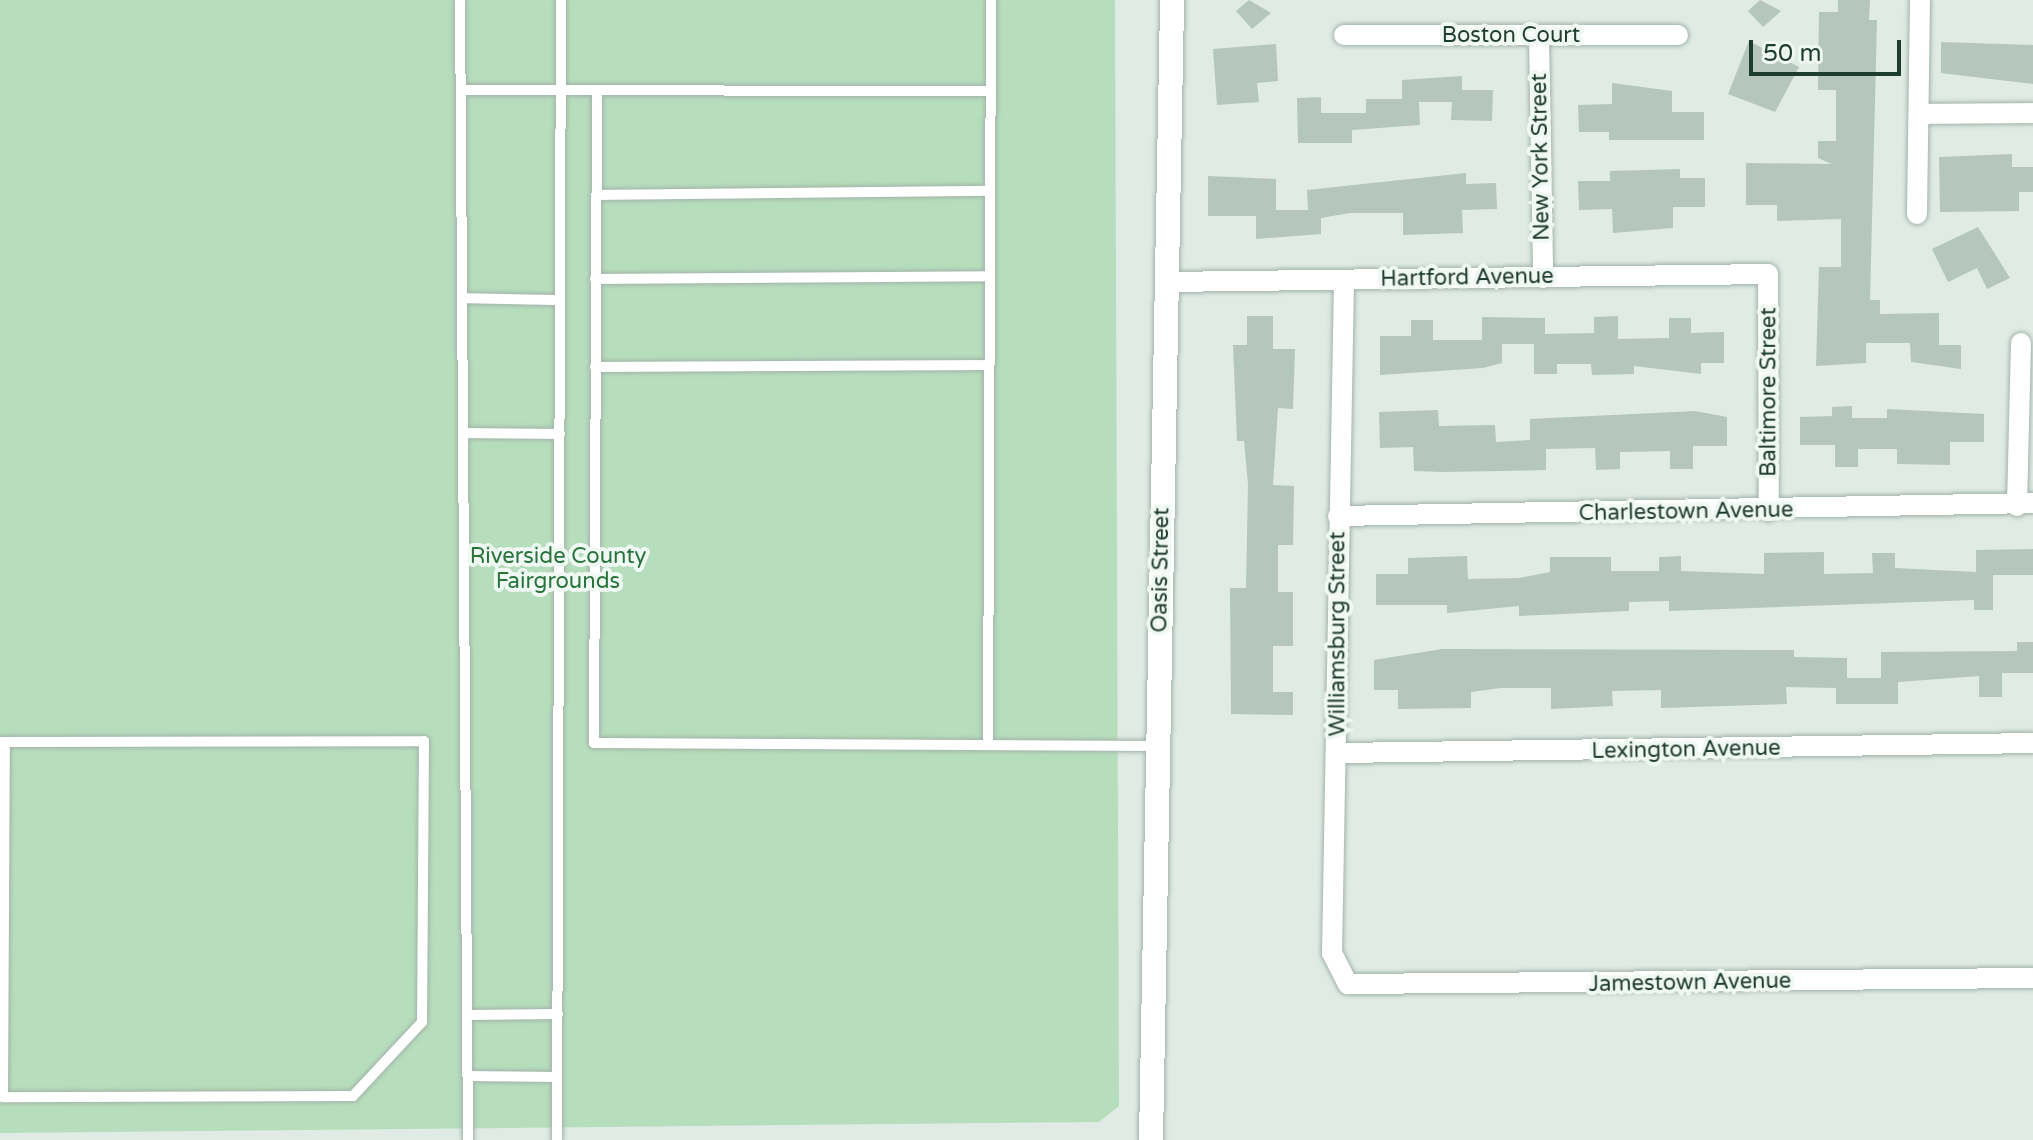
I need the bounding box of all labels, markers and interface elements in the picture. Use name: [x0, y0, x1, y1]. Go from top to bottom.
street label: Boston Court: [1442, 23, 1580, 49]
scale bar: [1753, 24, 1905, 74]
text: 50 m: [1763, 39, 1821, 68]
street label: New York Street: [1526, 73, 1556, 241]
street label: Hartford Avenue: [1380, 263, 1554, 293]
street label: Baltimore Street: [1756, 307, 1782, 477]
street label: Charlestown Avenue: [1578, 497, 1794, 527]
street label: Oasis Street: [1147, 507, 1175, 633]
street label: Williamsburg Street: [1325, 532, 1351, 736]
park label: Riverside County Fairgrounds: [470, 543, 646, 594]
street label: Lexington Avenue: [1591, 735, 1781, 765]
street label: Jamestown Avenue: [1589, 968, 1791, 998]

